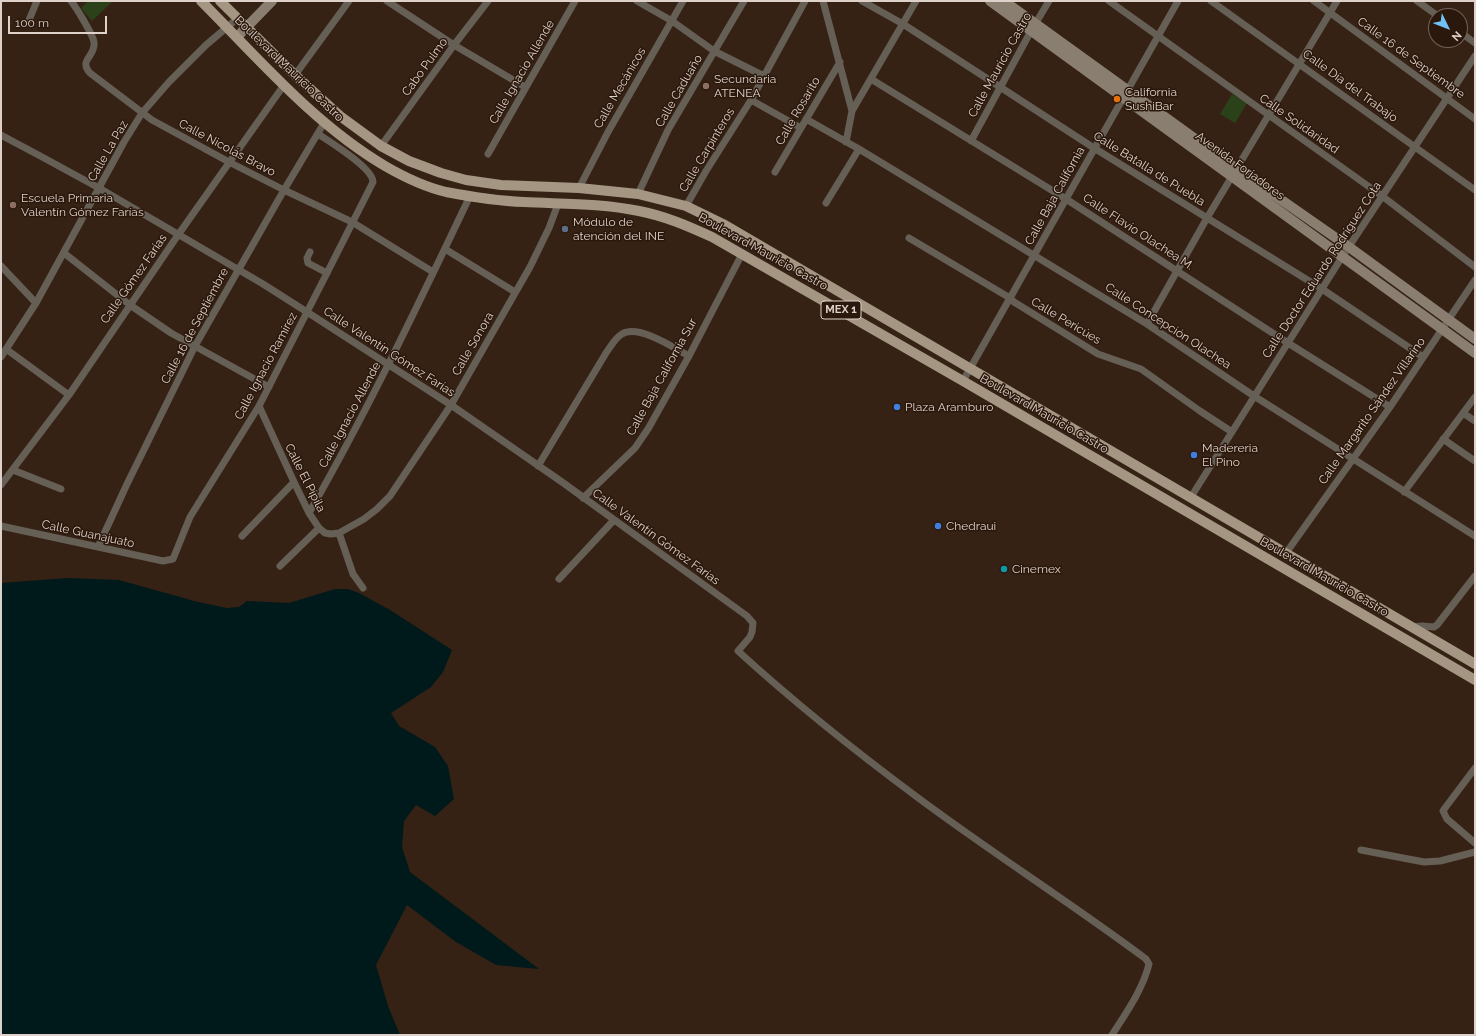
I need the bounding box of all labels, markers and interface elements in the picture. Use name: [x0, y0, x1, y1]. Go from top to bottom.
scale bar: [10, 8, 109, 34]
north arrow: [1428, 8, 1468, 48]
street label: Calle Mauricio Castro: [965, 10, 1035, 120]
street label: Boulevard Mauricio Castro: [232, 13, 346, 125]
street label: Calle 16 de Septiembre: [1354, 14, 1468, 102]
text: 100 m: [15, 16, 49, 30]
street label: Calle Ignacio Allende: [486, 17, 558, 127]
text: N: [1449, 28, 1464, 43]
street label: Cabo Pulmo: [399, 35, 451, 99]
street label: Calle Mecánicos: [591, 45, 649, 131]
street label: Calle Día del Trabajo: [1300, 47, 1400, 125]
street label: Calle Caduaño: [652, 52, 706, 130]
place label: Secundaria ATENEA: [714, 72, 776, 100]
street label: Calle Rosarito: [773, 74, 823, 148]
marker: Secundaria ATENEA: [701, 81, 711, 91]
place label: California SushiBar: [1125, 85, 1177, 113]
street label: Calle Solidaridad: [1256, 91, 1342, 157]
marker: California SushiBar: [1112, 94, 1122, 104]
street label: Calle Carpinteros: [676, 105, 738, 195]
street label: Calle Nicolás Bravo: [176, 116, 278, 180]
street label: Calle La Paz: [85, 118, 131, 184]
street label: Calle Batalla de Puebla: [1090, 129, 1208, 209]
street label: Avenida Forjadores: [1193, 129, 1287, 203]
street label: Calle Baja California: [1022, 144, 1088, 248]
street label: Calle Doctor Eduardo Rodríguez Cota: [1259, 179, 1385, 361]
place label: Escuela Primaria Valentín Gómez Farías: [21, 191, 144, 219]
street label: Calle Flavio Olachea M.: [1080, 191, 1196, 273]
marker: Escuela Primaria Valentín Gómez Farías: [8, 200, 18, 210]
street label: Boulevard Mauricio Castro: [696, 210, 830, 294]
place label: Módulo de atención del INE: [573, 215, 664, 243]
marker: Módulo de atención del INE: [560, 224, 570, 234]
street label: Calle Gómez Farias: [98, 231, 170, 327]
street label: Calle 16 de Septiembre: [158, 266, 232, 386]
street label: Calle Concepción Olachea: [1102, 280, 1234, 372]
street label: Calle Pericúes: [1028, 294, 1104, 348]
road number: MEX 1: [821, 301, 861, 319]
street label: Calle Valentín Gómez Farías: [320, 304, 458, 400]
street label: Calle Ignacio Ramírez: [232, 310, 300, 422]
street label: Calle Sonora: [449, 310, 497, 378]
street label: Calle Baja California Sur: [624, 316, 700, 438]
street label: Calle Margarito Sández Villarino: [1316, 335, 1428, 487]
street label: Calle Ignacio Allende: [316, 360, 384, 470]
street label: Boulevard Mauricio Castro: [977, 371, 1111, 457]
place label: Plaza Aramburo: [905, 400, 993, 414]
marker: Plaza Aramburo: [892, 402, 902, 412]
street label: Calle El Pípila: [282, 441, 328, 515]
place label: Madereria El Pino: [1202, 441, 1258, 469]
marker: Madereria El Pino: [1189, 450, 1199, 460]
street label: Calle Valentín Gómez Farías: [589, 486, 723, 588]
street label: Calle Guanajuato: [40, 517, 136, 551]
place label: Chedraui: [946, 519, 996, 533]
marker: Chedraui: [933, 521, 943, 531]
street label: Boulevard Mauricio Castro: [1257, 534, 1391, 620]
place label: Cinemex: [1012, 562, 1061, 576]
marker: Cinemex: [999, 564, 1009, 574]

